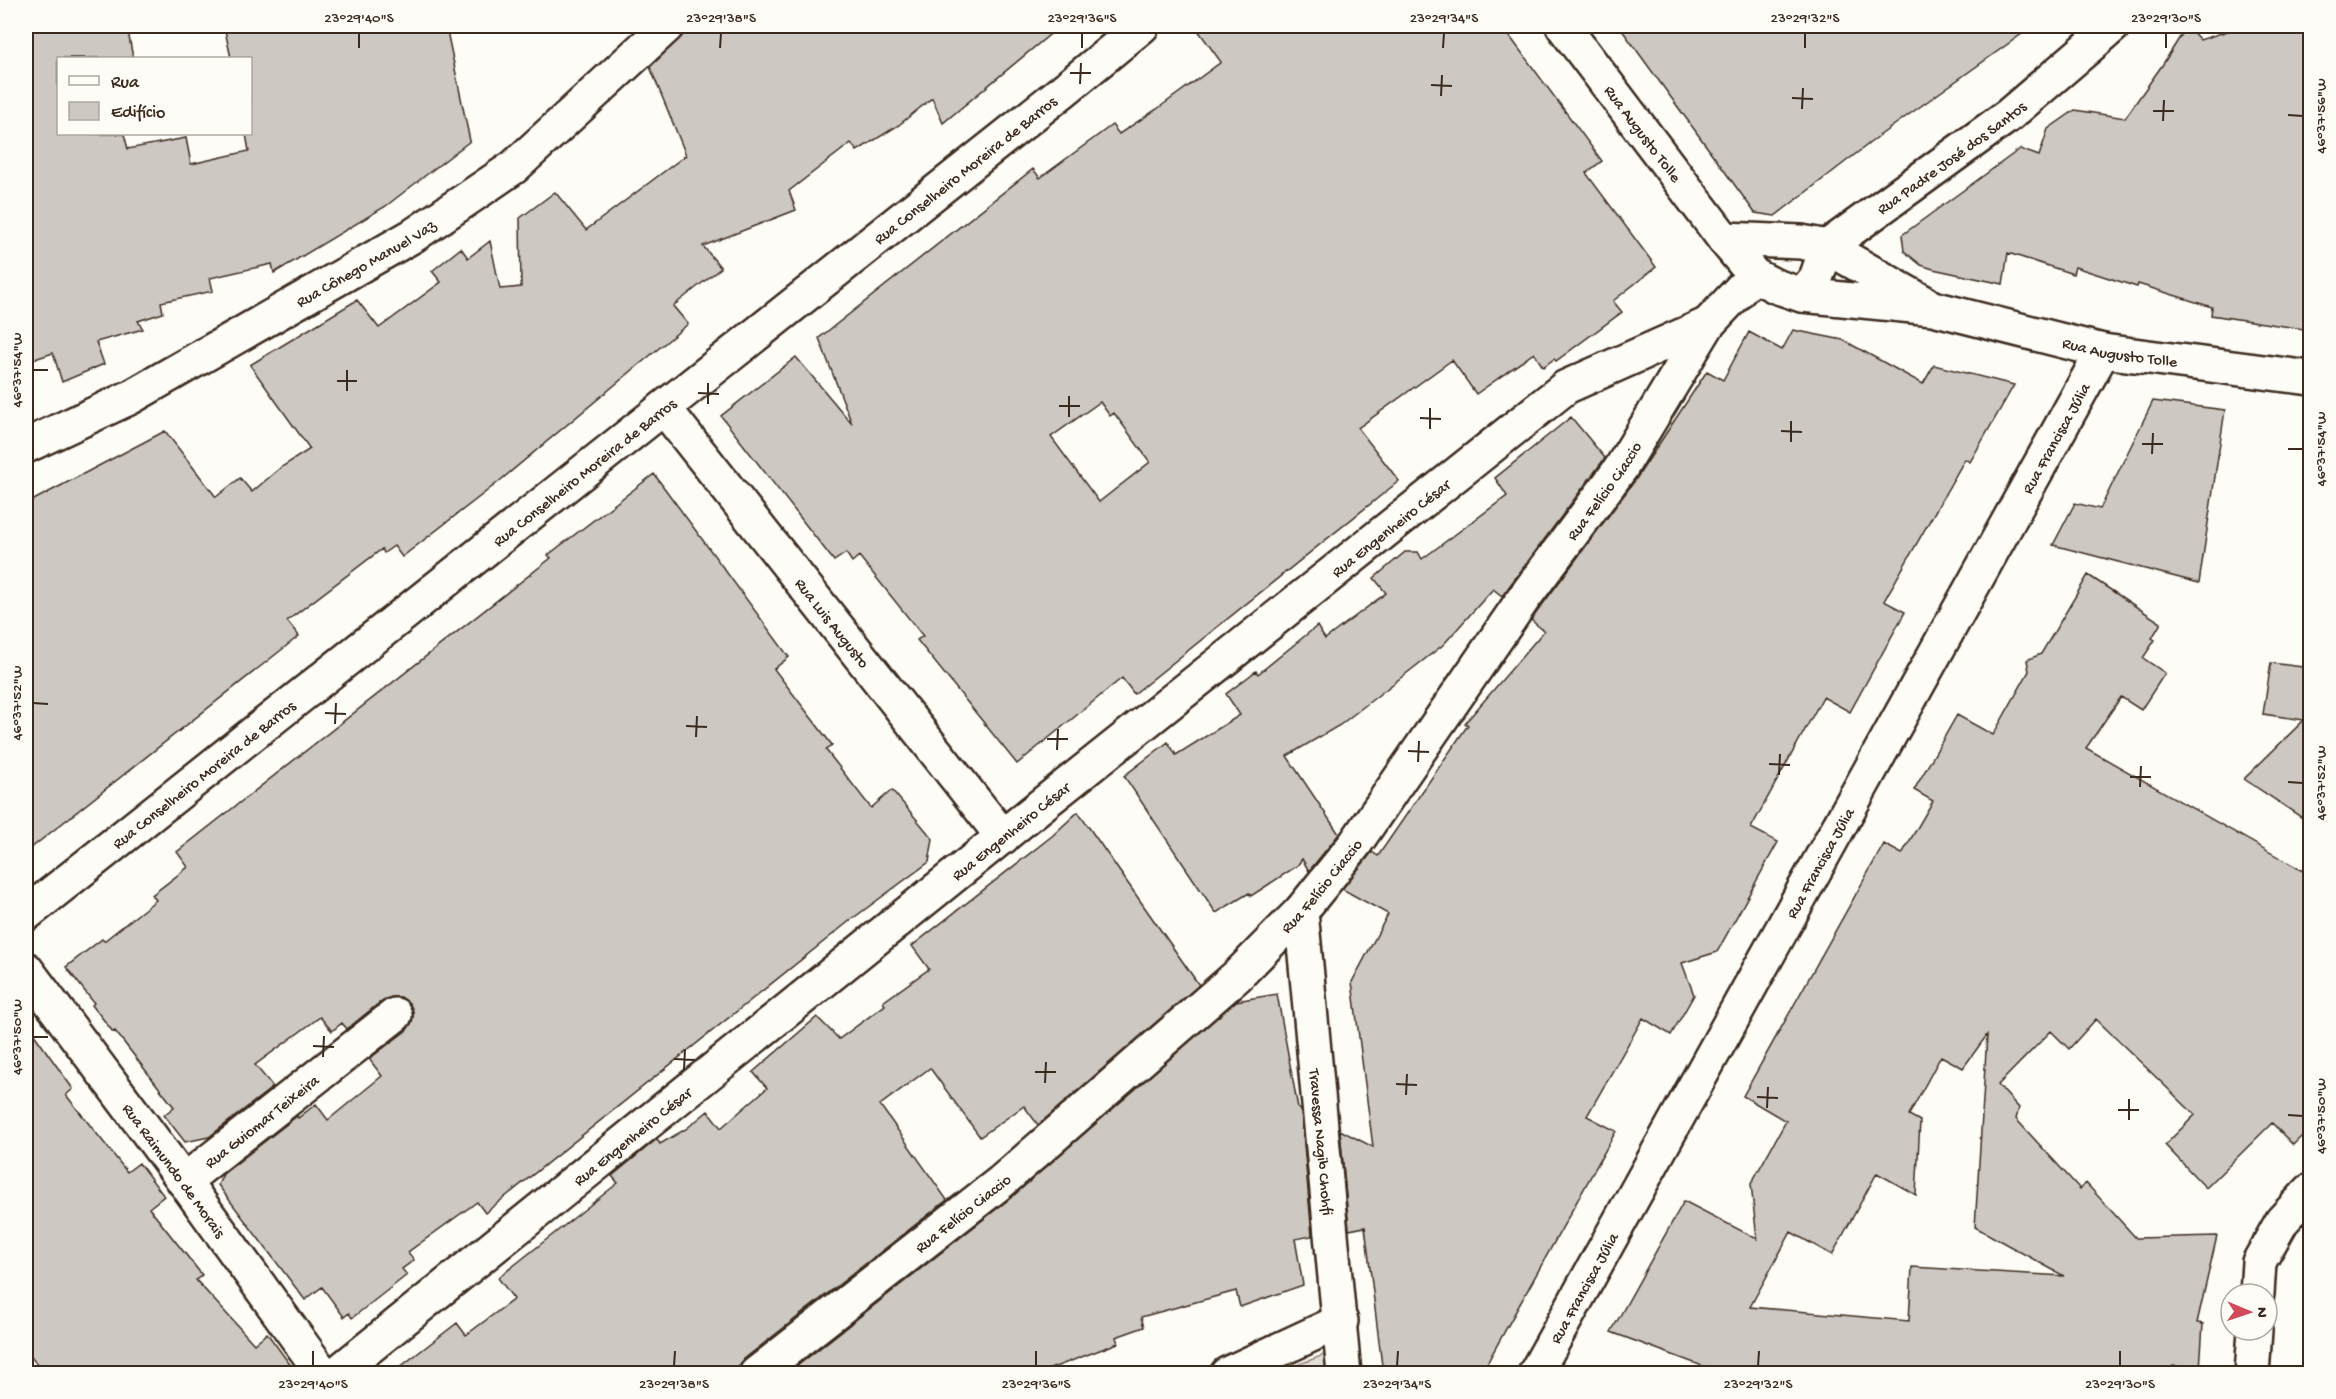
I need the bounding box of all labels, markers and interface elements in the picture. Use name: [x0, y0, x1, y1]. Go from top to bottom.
text: 23°29'40"S: [324, 10, 394, 28]
text: 23°29'38"S: [686, 10, 756, 28]
text: 23°29'36"S: [1047, 10, 1117, 28]
text: 23°29'34"S: [1410, 10, 1478, 28]
text: 23°29'32"S: [1771, 10, 1839, 28]
text: 23°29'30"S: [2131, 10, 2201, 28]
legend: [57, 57, 252, 135]
text: Rua: [111, 73, 140, 94]
text: 46°37'56"W: [2313, 78, 2331, 154]
street label: Rua Augusto Tolle: [1598, 83, 1684, 188]
street label: Rua Conselheiro Moreira de Barros: [871, 93, 1063, 250]
street label: Rua Padre José dos Santos: [1874, 98, 2032, 221]
text: Edifício: [111, 103, 165, 124]
street label: Rua Cônego Manuel Vaz: [294, 216, 441, 313]
text: 46°37'54"W: [9, 332, 27, 407]
street label: Rua Augusto Tolle: [2060, 335, 2179, 374]
street label: Rua Francisca Júlia: [2020, 380, 2097, 498]
street label: Rua Conselheiro Moreira de Barros: [491, 395, 682, 552]
text: 46°37'54"W: [2313, 411, 2331, 486]
street label: Rua Felício Ciaccio: [1564, 439, 1648, 545]
street label: Rua Engenheiro César: [1329, 476, 1456, 583]
street label: Rua Luis Augusto: [789, 576, 872, 673]
text: 46°37'52"W: [9, 665, 27, 741]
street label: Rua Conselheiro Moreira de Barros: [110, 697, 301, 855]
text: 46°37'52"W: [2313, 745, 2331, 821]
street label: Rua Engenheiro César: [949, 779, 1076, 887]
street label: Rua Francisca Júlia: [1784, 805, 1861, 923]
street label: Rua Felício Ciaccio: [1278, 837, 1368, 939]
text: 46°37'50"W: [9, 999, 27, 1075]
street label: Travessa Nagib Chohfi: [1303, 1067, 1335, 1217]
street label: Rua Guiomar Teixeira: [202, 1072, 325, 1174]
text: 46°37'50"W: [2313, 1078, 2331, 1154]
street label: Rua Engenheiro César: [571, 1084, 698, 1192]
street label: Rua Raimundo de Morais: [117, 1101, 228, 1244]
street label: Rua Felício Ciaccio: [913, 1171, 1016, 1259]
street label: Rua Francisca Júlia: [1548, 1229, 1625, 1348]
north arrow: [2219, 1282, 2279, 1342]
text: N: [2251, 1307, 2270, 1319]
text: 23°29'40"S: [278, 1376, 348, 1394]
text: 23°29'38"S: [639, 1376, 709, 1394]
text: 23°29'36"S: [1001, 1376, 1071, 1394]
text: 23°29'34"S: [1363, 1376, 1431, 1394]
text: 23°29'32"S: [1724, 1376, 1792, 1394]
text: 23°29'30"S: [2085, 1376, 2155, 1394]

